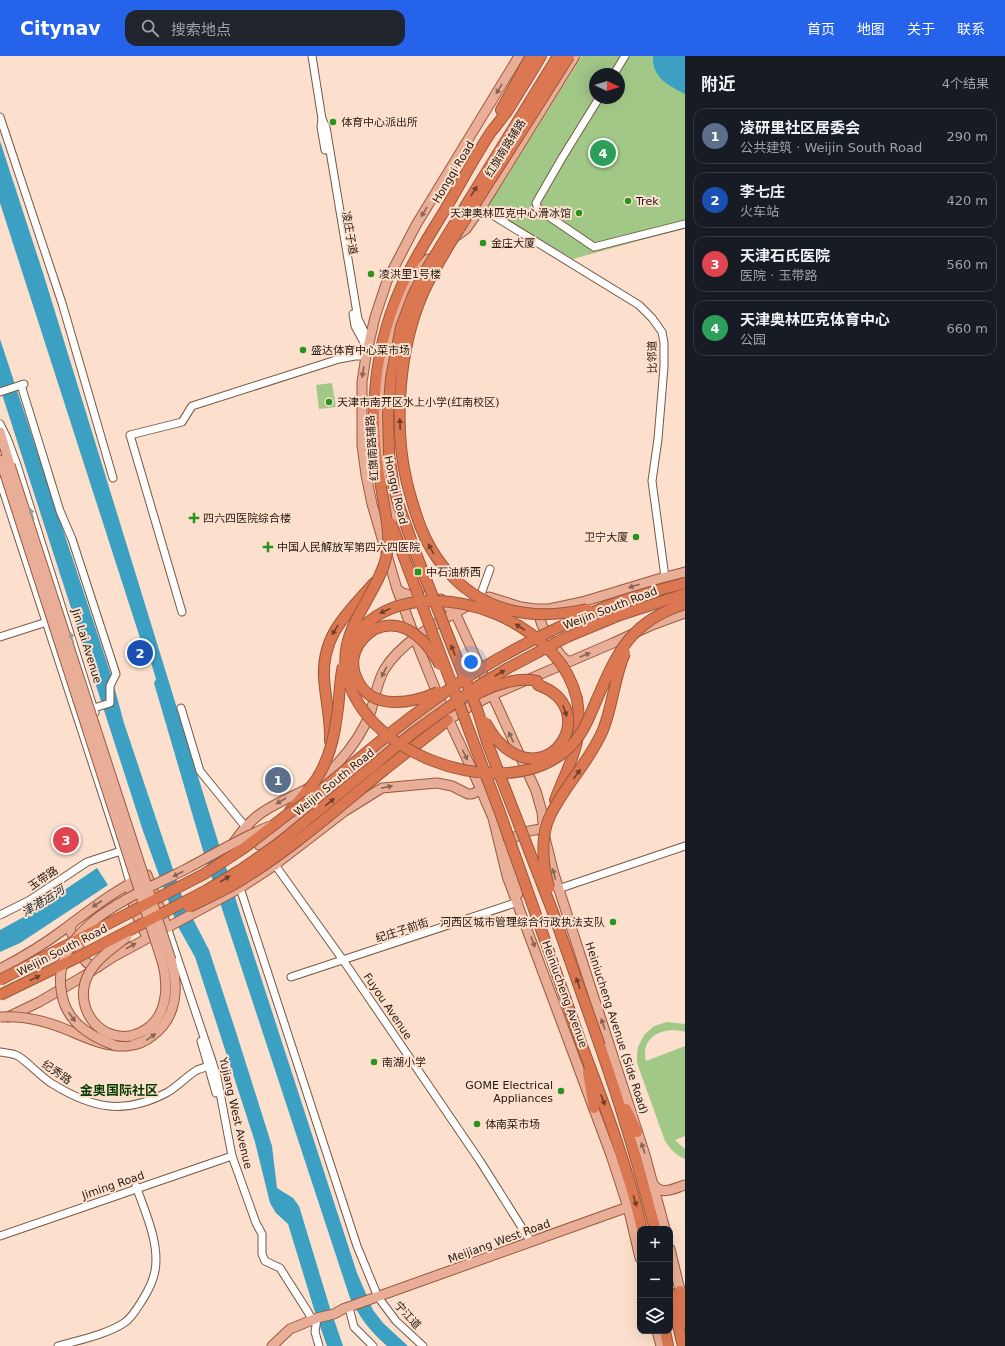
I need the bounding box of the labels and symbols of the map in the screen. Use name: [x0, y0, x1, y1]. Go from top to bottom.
north arrow: [589, 68, 625, 104]
one-way arrow: [495, 84, 503, 94]
place label: 体育中心派出所: [341, 116, 418, 129]
marker: 体育中心派出所: [328, 117, 338, 127]
street label: 红旗南路辅路: [482, 117, 528, 180]
pin: 4: [590, 138, 616, 168]
street label: Hongqi Road: [430, 139, 477, 206]
one-way arrow: [470, 185, 477, 197]
place label: Trek: [635, 195, 659, 208]
marker: Trek: [623, 196, 633, 206]
one-way arrow: [421, 206, 428, 218]
place label: 天津奥林匹克中心滑冰馆: [450, 207, 571, 220]
marker: 天津奥林匹克中心滑冰馆: [574, 208, 584, 218]
street label: 凌庄子道: [339, 210, 360, 256]
place label: 金庄大厦: [491, 237, 535, 250]
marker: 金庄大厦: [478, 238, 488, 248]
place label: 凌洪里1号楼: [379, 268, 441, 281]
marker: 凌洪里1号楼: [366, 269, 376, 279]
street label: 比邻道: [646, 340, 659, 374]
place label: 盛达体育中心菜市场: [311, 344, 410, 357]
marker: 盛达体育中心菜市场: [298, 345, 308, 355]
one-way arrow: [360, 366, 366, 378]
place label: 天津市南开区水上小学(红南校区): [337, 396, 500, 409]
marker: 天津市南开区水上小学(红南校区): [324, 397, 334, 407]
street label: 红旗南路辅路: [364, 415, 381, 481]
one-way arrow: [396, 418, 403, 430]
street label: Hongqi Road: [381, 455, 410, 526]
one-way arrow: [29, 508, 35, 520]
marker: 四六四医院综合楼: [188, 512, 200, 524]
place label: 四六四医院综合楼: [203, 512, 291, 525]
place label: 卫宁大厦: [584, 531, 628, 544]
marker: 卫宁大厦: [631, 532, 641, 542]
marker: 中国人民解放军第四六四医院: [262, 541, 274, 553]
place label: 中国人民解放军第四六四医院: [277, 541, 420, 554]
one-way arrow: [427, 543, 434, 555]
place label: 中石油桥西: [426, 566, 481, 579]
marker: 中石油桥西: [413, 567, 423, 577]
one-way arrow: [628, 583, 640, 589]
street label: Weijin South Road: [561, 585, 659, 632]
street label: Jin Lai Avenue: [69, 606, 104, 685]
one-way arrow: [379, 608, 391, 614]
one-way arrow: [515, 623, 525, 631]
one-way arrow: [331, 625, 339, 635]
one-way arrow: [69, 632, 75, 644]
pin: 2: [127, 638, 153, 668]
one-way arrow: [450, 644, 456, 656]
your location: [461, 652, 481, 672]
one-way arrow: [579, 652, 591, 658]
one-way arrow: [380, 667, 387, 678]
one-way arrow: [495, 669, 505, 677]
one-way arrow: [562, 705, 568, 717]
one-way arrow: [508, 732, 514, 743]
street label: Weijin South Road: [291, 746, 377, 819]
one-way arrow: [462, 749, 468, 761]
pin: 1: [265, 765, 291, 795]
one-way arrow: [573, 769, 581, 779]
one-way arrow: [380, 784, 393, 790]
one-way arrow: [275, 798, 287, 805]
one-way arrow: [324, 798, 335, 807]
pin: 3: [53, 825, 79, 855]
street label: 玉带路: [26, 864, 61, 893]
one-way arrow: [551, 868, 557, 880]
one-way arrow: [172, 870, 184, 877]
one-way arrow: [219, 876, 231, 883]
water label: 津港运河: [19, 881, 69, 920]
one-way arrow: [92, 900, 102, 908]
street label: 纪庄子前街: [374, 916, 430, 945]
place label: 河西区城市管理综合行政执法支队: [440, 916, 605, 929]
marker: 河西区城市管理综合行政执法支队: [608, 917, 618, 927]
street label: Weijin South Road: [15, 922, 110, 979]
one-way arrow: [530, 937, 536, 949]
street label: Heiniucheng Avenue: [539, 939, 590, 1050]
street label: Heiniucheng Avenue (Side Road): [583, 940, 651, 1116]
one-way arrow: [125, 943, 137, 950]
street label: Fuyou Avenue: [361, 971, 415, 1042]
one-way arrow: [29, 974, 41, 981]
one-way arrow: [574, 976, 580, 988]
one-way arrow: [68, 1011, 76, 1022]
one-way arrow: [599, 1018, 605, 1030]
one-way arrow: [145, 1033, 156, 1041]
street label: Yujiang West Avenue: [216, 1055, 255, 1170]
place label: 南湖小学: [382, 1056, 426, 1069]
marker: 南湖小学: [369, 1057, 379, 1067]
street label: 纪秀路: [39, 1058, 74, 1087]
place label: GOME Electrical Appliances: [465, 1079, 553, 1105]
district label: 金奥国际社区: [80, 1083, 158, 1098]
marker: GOME Electrical Appliances: [556, 1086, 566, 1096]
one-way arrow: [600, 1095, 606, 1107]
place label: 体南菜市场: [485, 1118, 540, 1131]
marker: 体南菜市场: [472, 1119, 482, 1129]
one-way arrow: [639, 1141, 645, 1153]
street label: Jiming Road: [79, 1169, 146, 1203]
one-way arrow: [632, 1196, 638, 1208]
street label: Meijiang West Road: [446, 1217, 552, 1266]
street label: 宁江道: [392, 1299, 424, 1332]

